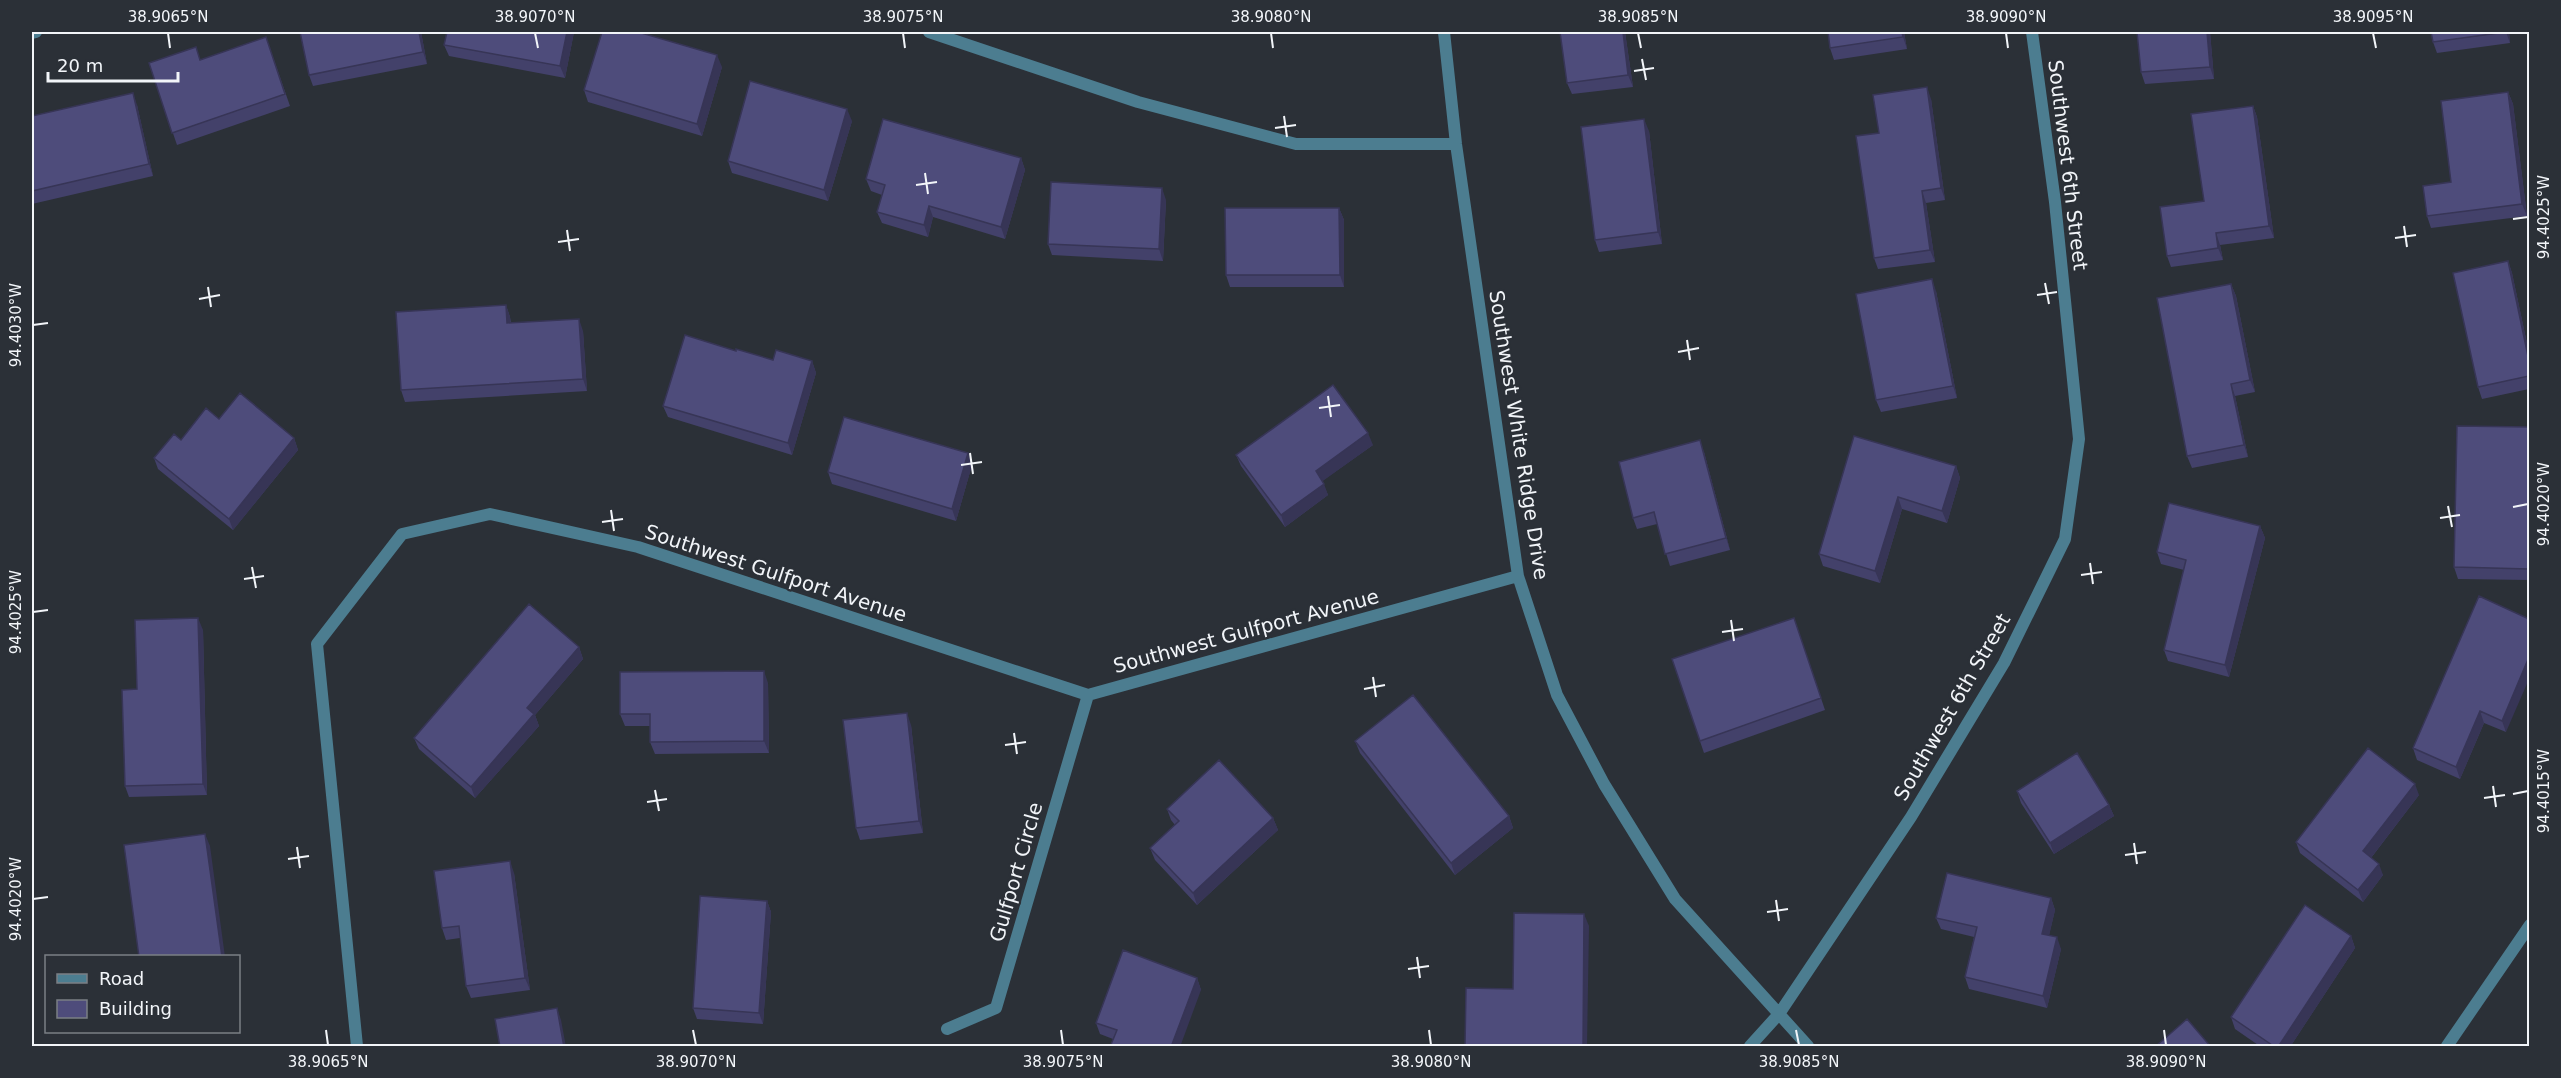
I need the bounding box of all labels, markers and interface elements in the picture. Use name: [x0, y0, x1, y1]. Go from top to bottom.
text: 38.9065°N: [128, 8, 208, 26]
text: 38.9070°N: [495, 8, 575, 26]
text: 38.9075°N: [863, 8, 943, 26]
text: 38.9080°N: [1231, 8, 1311, 26]
text: 38.9085°N: [1598, 8, 1678, 26]
text: 38.9090°N: [1966, 8, 2046, 26]
text: 38.9095°N: [2333, 8, 2413, 26]
scale bar: [48, 45, 178, 83]
text: 20 m: [57, 55, 103, 76]
street label: Southwest 6th Street: [2043, 58, 2093, 272]
text: 94.4025°W: [2535, 175, 2553, 259]
text: 94.4030°W: [7, 283, 25, 367]
street label: Southwest White Ridge Drive: [1484, 289, 1554, 581]
text: 94.4020°W: [2535, 462, 2553, 546]
street label: Southwest Gulfport Avenue: [642, 519, 910, 627]
text: 94.4025°W: [7, 570, 25, 654]
street label: Southwest Gulfport Avenue: [1111, 584, 1381, 678]
street label: Southwest 6th Street: [1889, 609, 2015, 805]
text: 94.4015°W: [2535, 749, 2553, 833]
street label: Gulfport Circle: [985, 799, 1047, 945]
text: 94.4020°W: [7, 857, 25, 941]
legend: [45, 955, 240, 1033]
text: Road: [99, 968, 144, 989]
text: Building: [99, 998, 172, 1019]
text: 38.9065°N: [288, 1053, 368, 1071]
text: 38.9070°N: [656, 1053, 736, 1071]
text: 38.9075°N: [1023, 1053, 1103, 1071]
text: 38.9080°N: [1391, 1053, 1471, 1071]
text: 38.9085°N: [1759, 1053, 1839, 1071]
text: 38.9090°N: [2126, 1053, 2206, 1071]

